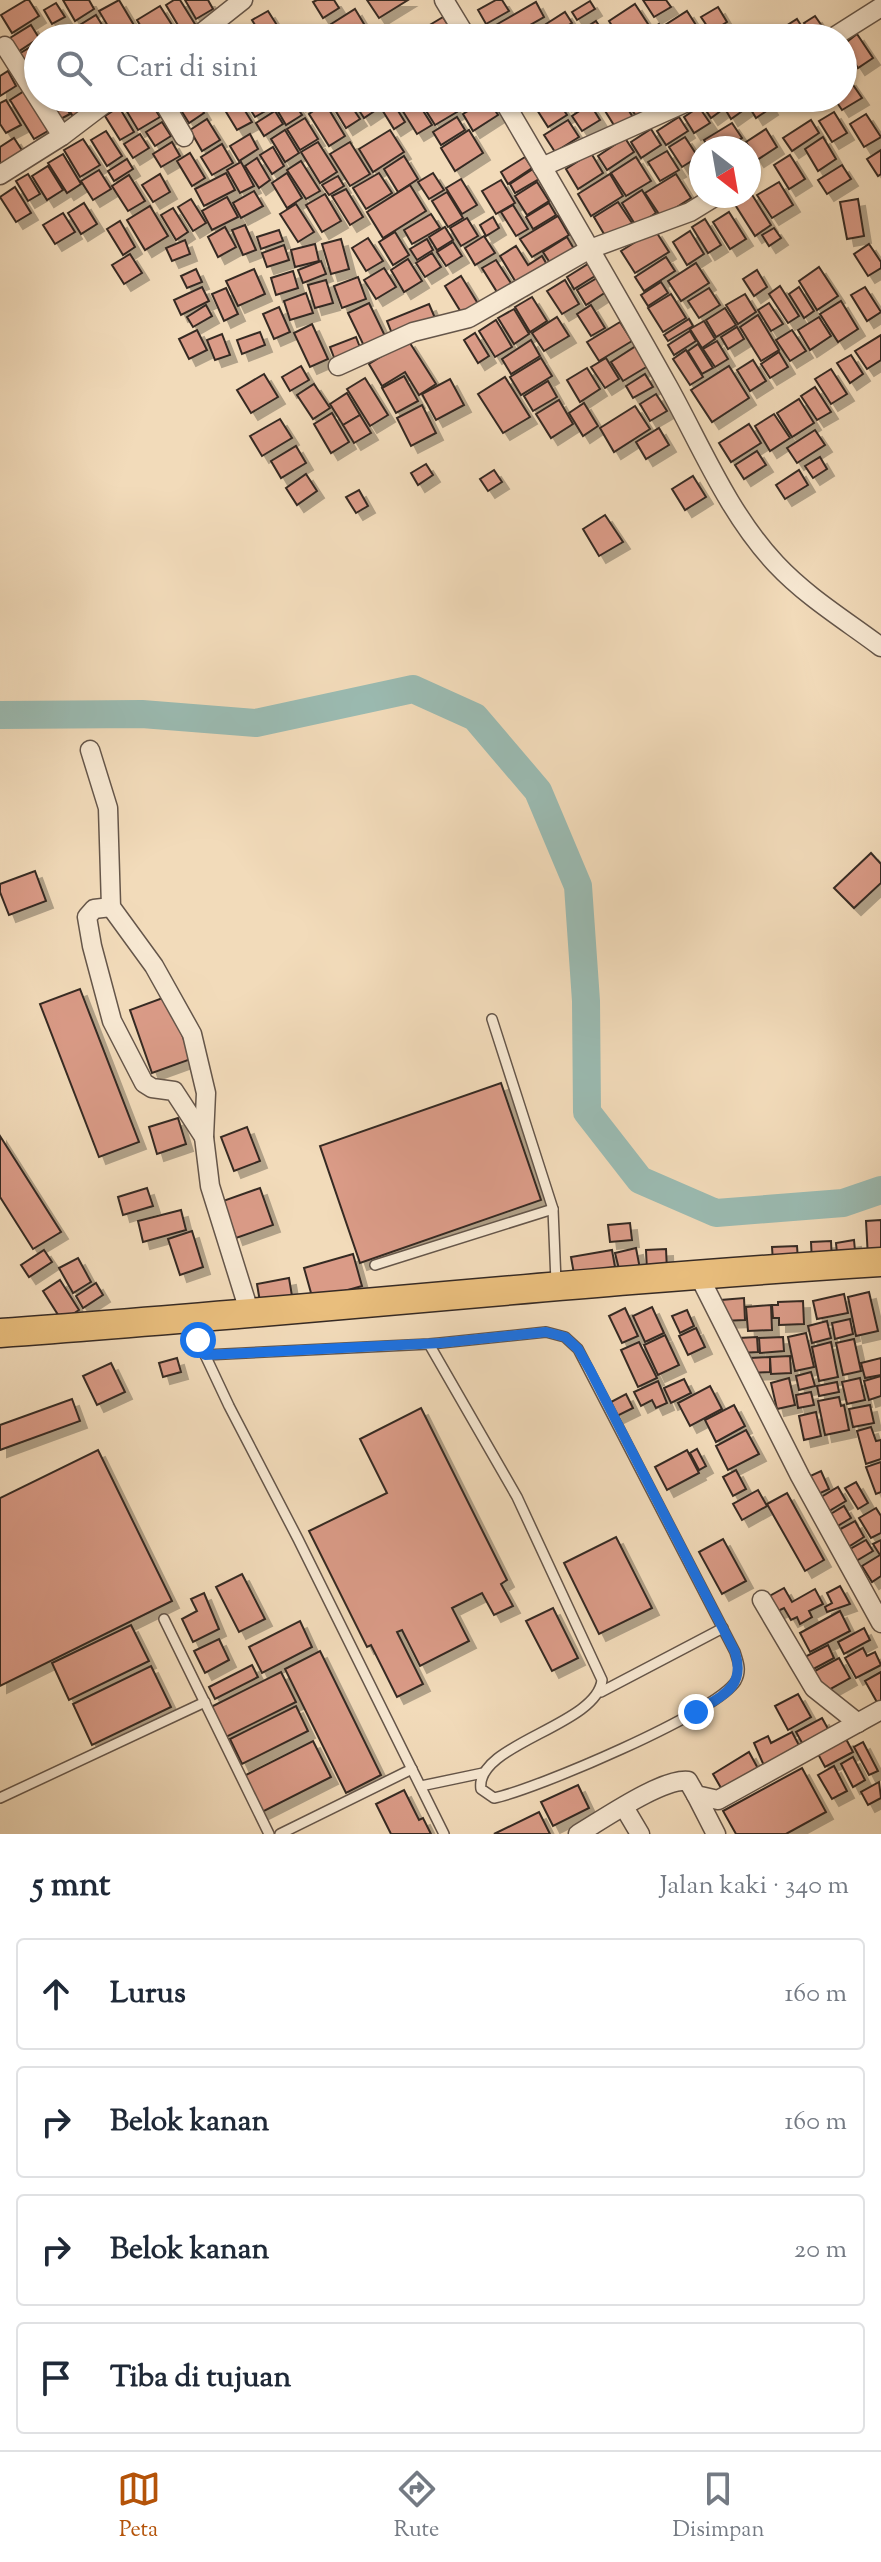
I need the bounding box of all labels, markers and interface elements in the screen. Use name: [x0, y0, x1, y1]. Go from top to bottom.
search box: [24, 24, 857, 112]
icon: search: [52, 46, 96, 90]
text: Cari di sini: [116, 47, 258, 90]
north arrow: [689, 136, 761, 208]
route start: [180, 1322, 216, 1358]
route end: [678, 1694, 714, 1730]
text: 5 mnt: [32, 1862, 110, 1911]
text: Jalan kaki · 340 m: [660, 1868, 849, 1905]
icon: ahead: [34, 1972, 78, 2016]
text: Lurus: [110, 1973, 186, 2016]
text: 160 m: [784, 1976, 847, 2013]
icon: right: [34, 2100, 78, 2144]
text: Belok kanan: [110, 2101, 269, 2144]
text: 160 m: [784, 2104, 847, 2141]
icon: right: [34, 2228, 78, 2272]
text: Belok kanan: [110, 2229, 269, 2272]
text: 20 m: [794, 2232, 847, 2269]
icon: arrive: [34, 2356, 78, 2400]
text: Tiba di tujuan: [110, 2357, 291, 2400]
tab: Peta: [117, 2467, 161, 2547]
tab: Rute: [394, 2467, 439, 2547]
tab: Disimpan: [673, 2467, 764, 2547]

